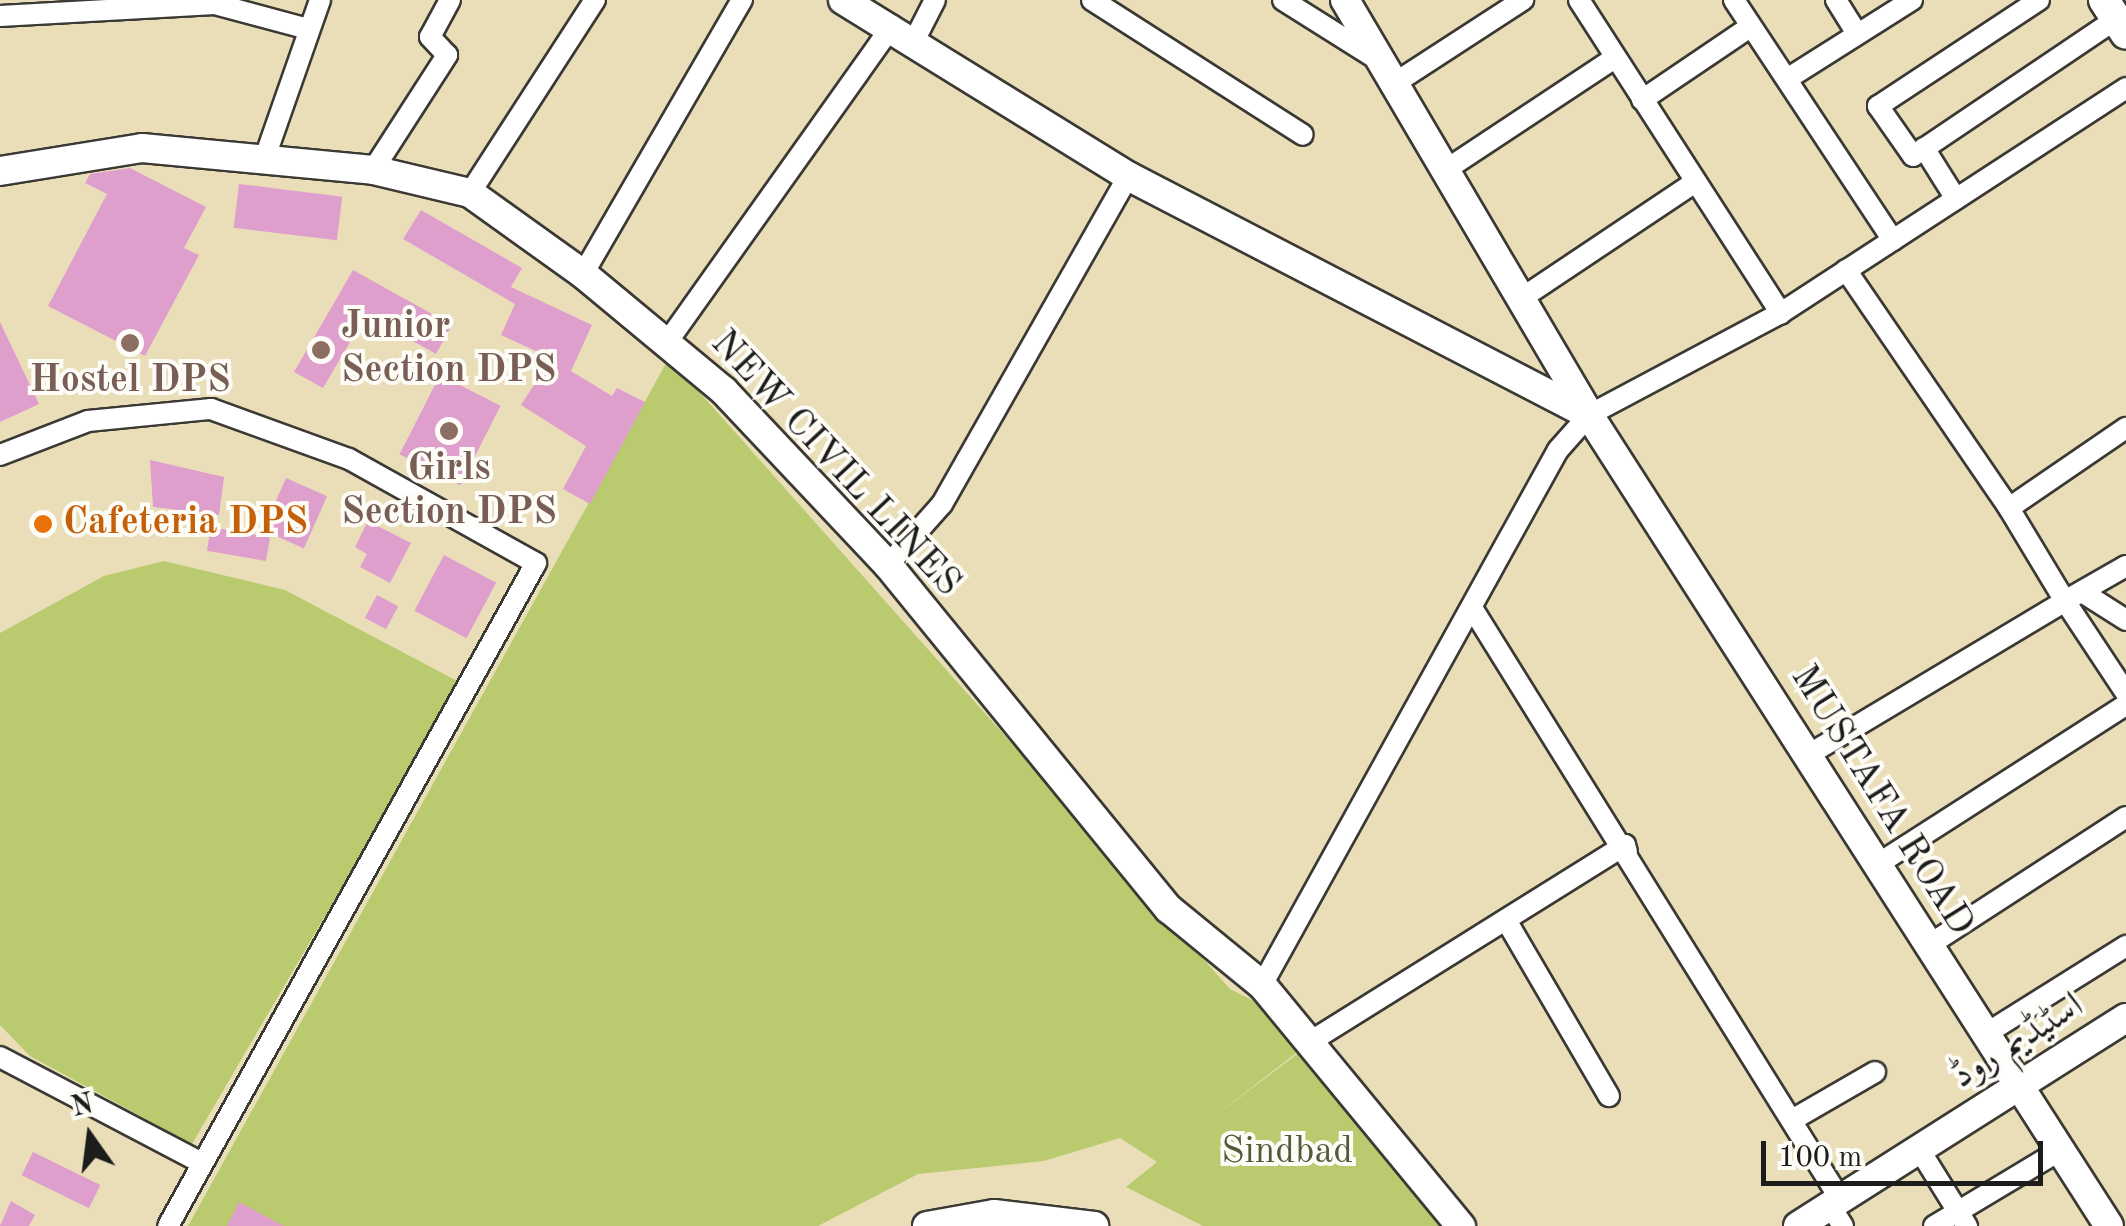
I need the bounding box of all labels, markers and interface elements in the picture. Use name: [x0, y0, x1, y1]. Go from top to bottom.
place label: Junior Section DPS: [341, 305, 556, 394]
street label: NEW CIVIL LINES: [700, 322, 970, 606]
marker: Hostel DPS: [119, 332, 141, 354]
marker: Junior Section DPS: [310, 339, 332, 361]
place label: Hostel DPS: [29, 359, 231, 405]
marker: Girls Section DPS: [438, 420, 460, 442]
place label: Girls Section DPS: [341, 447, 557, 536]
place label: Cafeteria DPS: [63, 501, 308, 547]
marker: Cafeteria DPS: [32, 513, 54, 535]
street label: MUSTAFA ROAD: [1779, 657, 1983, 945]
street label: اسٹیڈیم روڈ: [1944, 984, 2092, 1100]
north arrow: [40, 1086, 140, 1186]
text: N: [69, 1091, 97, 1123]
scale bar: [1766, 1121, 2048, 1183]
park label: Sindbad: [1221, 1130, 1353, 1176]
text: 100 m: [1778, 1143, 1862, 1173]

